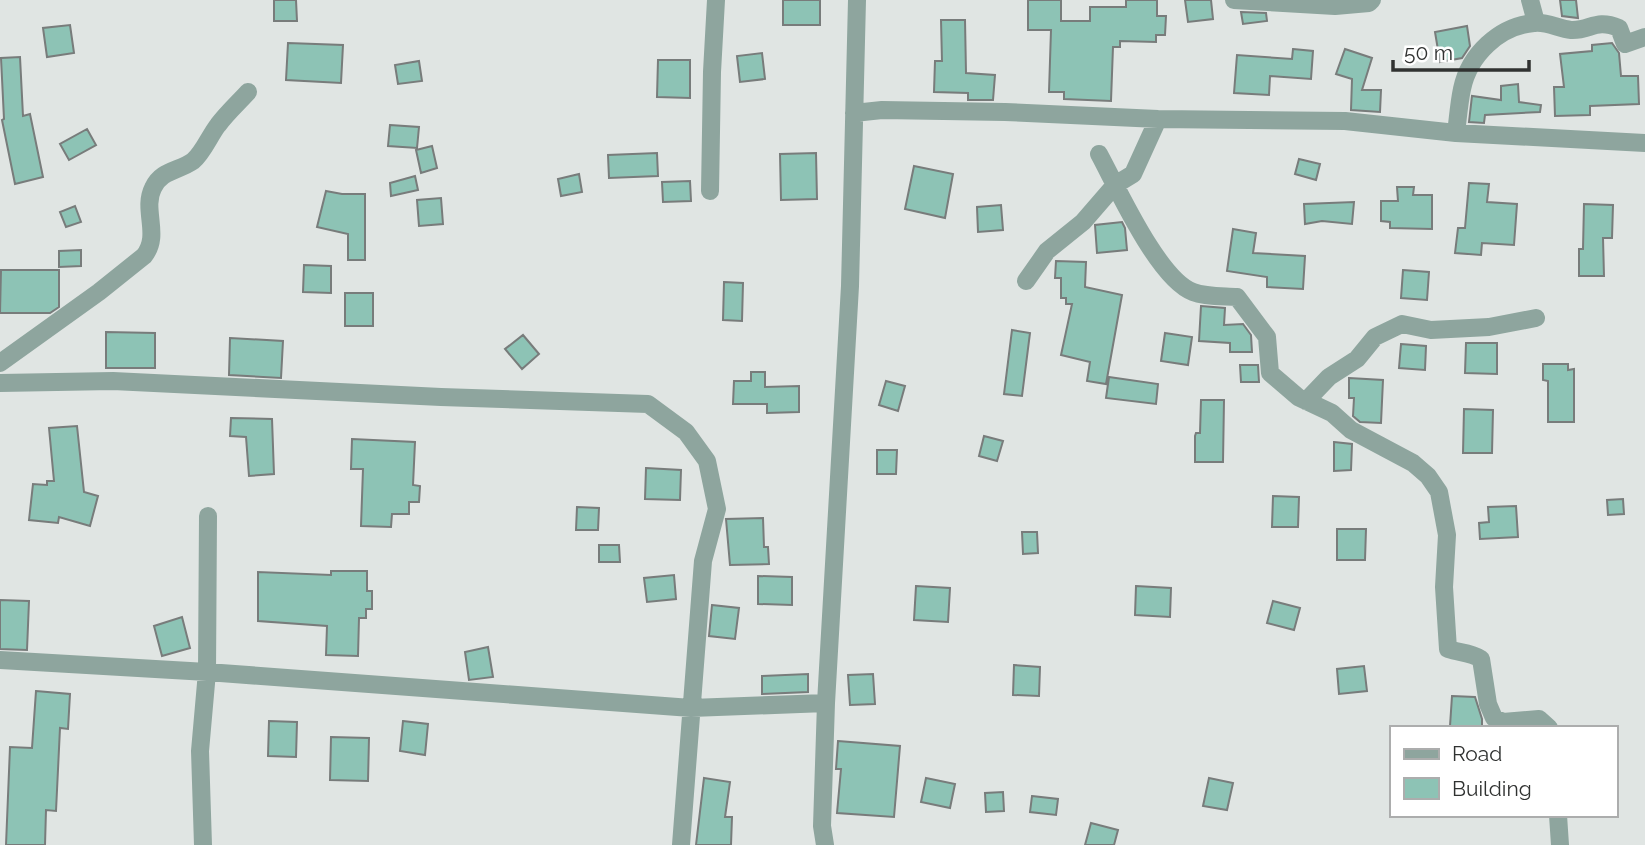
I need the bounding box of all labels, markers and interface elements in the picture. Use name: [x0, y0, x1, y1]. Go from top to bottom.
scale bar: [1393, 28, 1530, 72]
text: 50 m: [1404, 40, 1453, 65]
legend: [1390, 726, 1617, 817]
text: Road: [1452, 741, 1502, 766]
text: Building: [1452, 776, 1532, 801]

